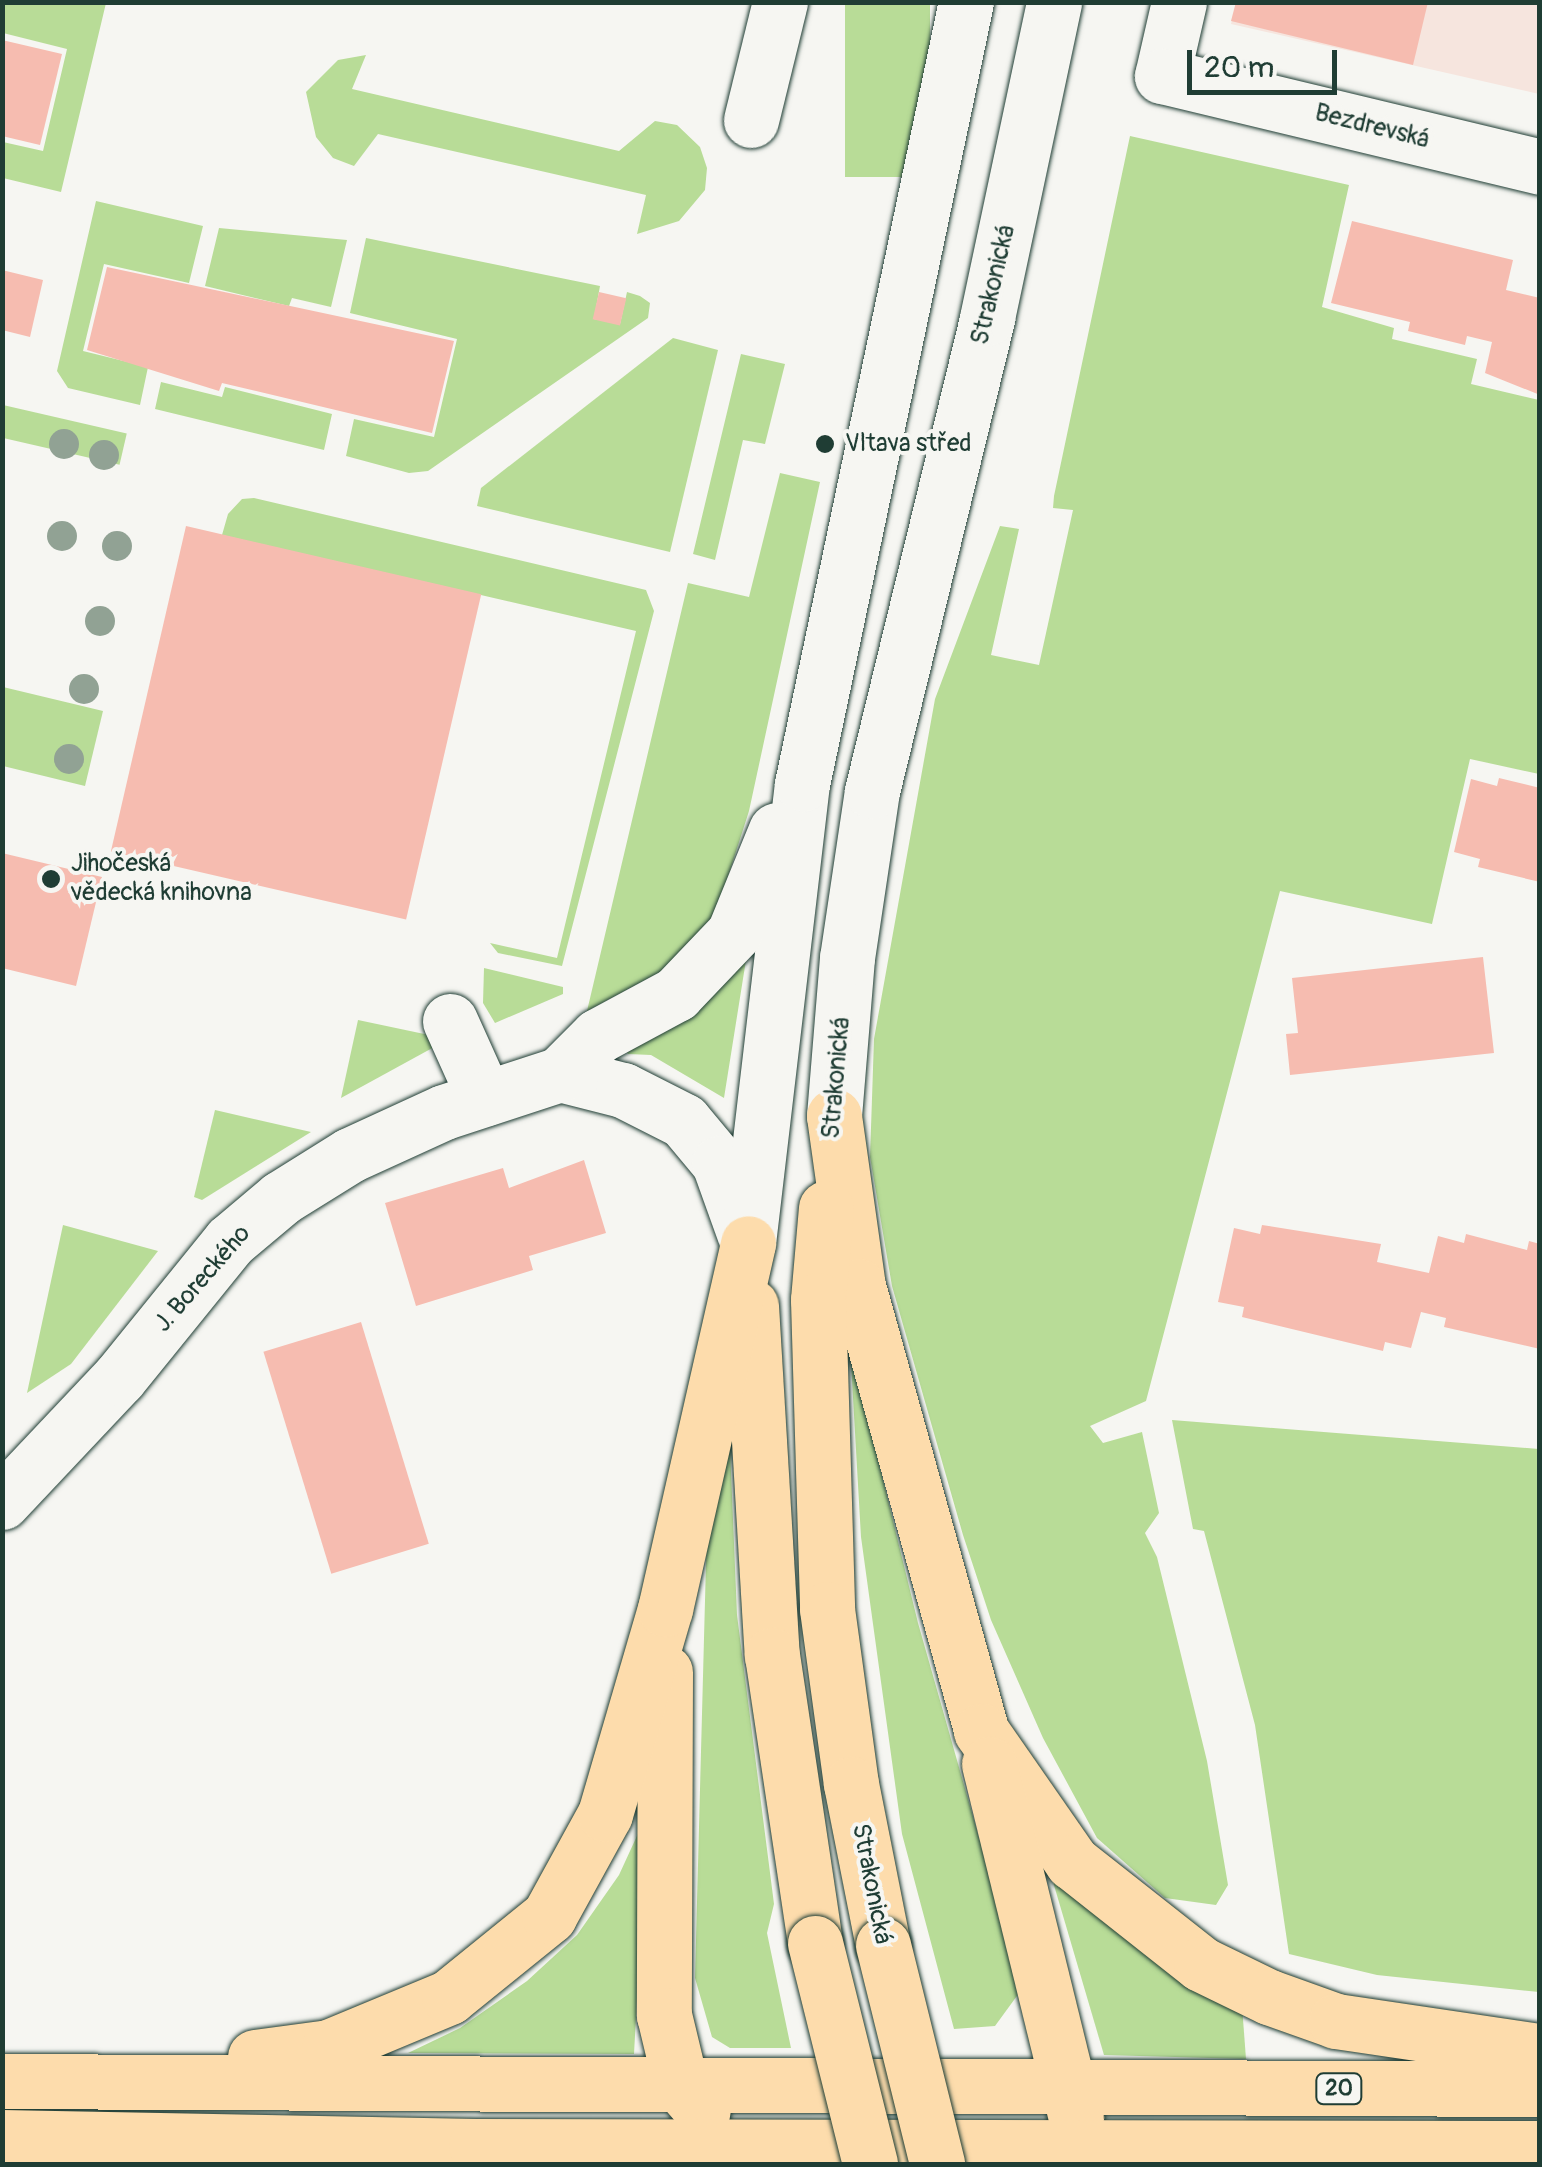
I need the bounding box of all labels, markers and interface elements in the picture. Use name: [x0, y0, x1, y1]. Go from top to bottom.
scale bar: [1192, 30, 1342, 92]
text: 20 m: [1204, 49, 1274, 86]
street label: Bezdrevská: [1312, 98, 1432, 156]
street label: Strakonická: [966, 222, 1022, 348]
place label: Vltava střed: [845, 429, 971, 459]
marker: Vltava střed: [814, 433, 836, 455]
place label: Jihočeská vědecká knihovna: [71, 850, 252, 909]
marker: Jihočeská vědecká knihovna: [40, 868, 62, 890]
street label: Strakonická: [817, 1016, 857, 1140]
street label: J. Boreckého: [149, 1220, 257, 1338]
street label: Strakonická: [845, 1821, 897, 1947]
road number: 20: [1314, 2072, 1364, 2106]

